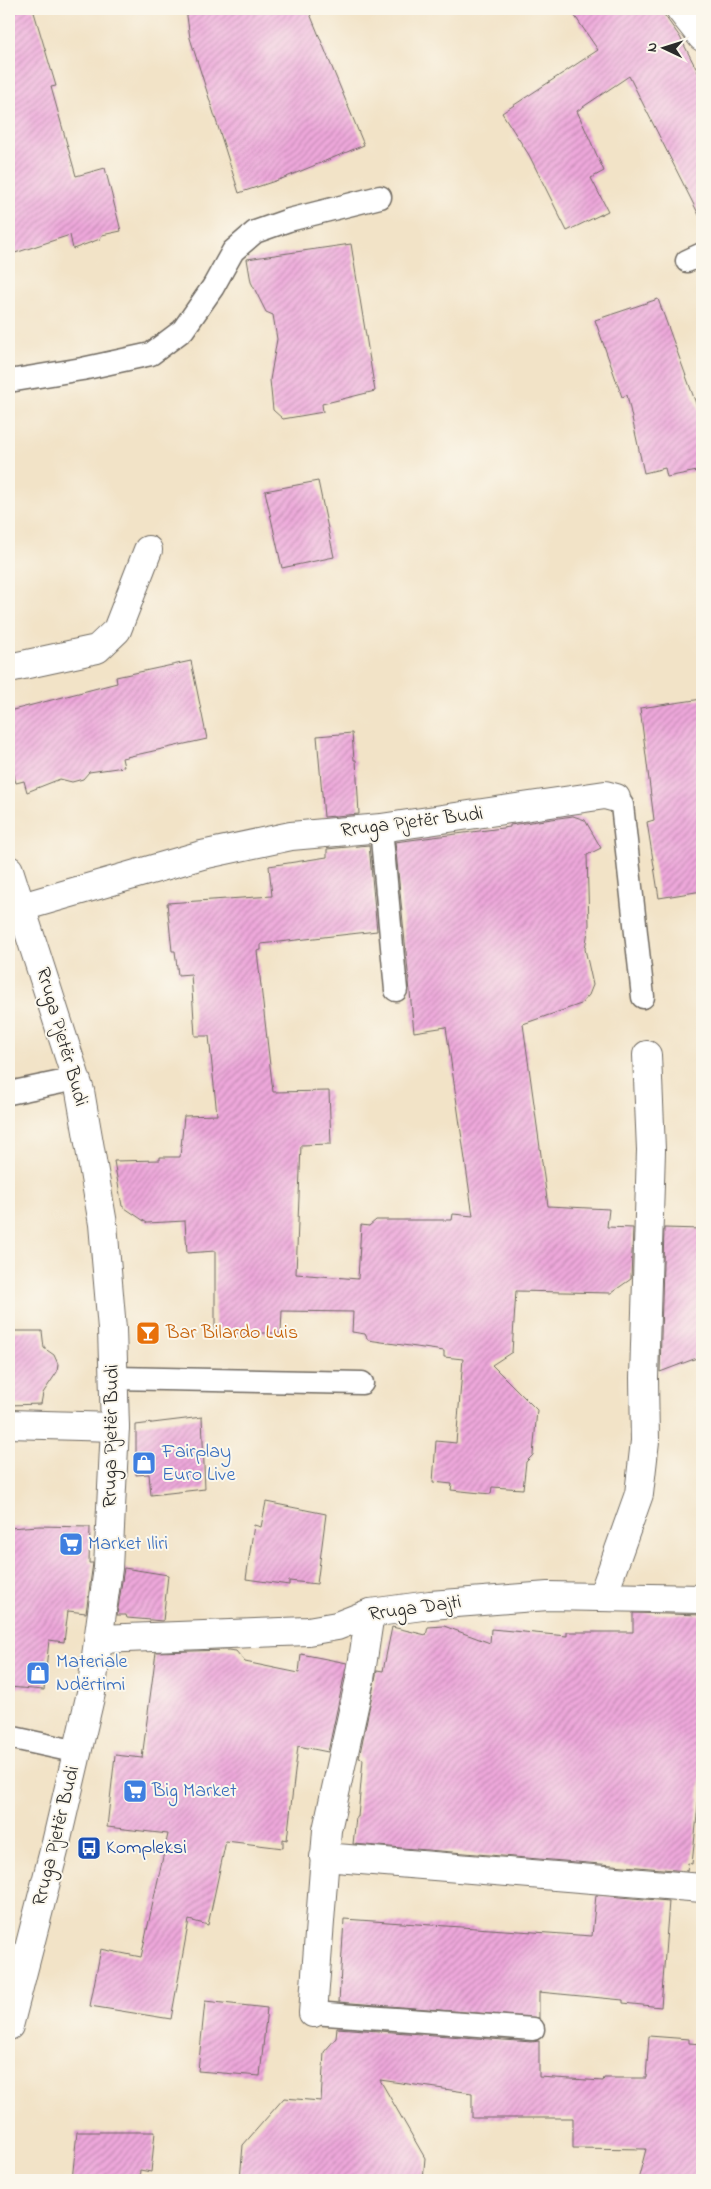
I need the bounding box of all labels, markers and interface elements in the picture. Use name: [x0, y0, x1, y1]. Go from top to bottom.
north arrow: [638, 22, 688, 72]
text: N: [642, 42, 663, 53]
street label: Rruga Pjetër Budi: [339, 800, 485, 847]
street label: Rruga Pjetër Budi: [26, 964, 95, 1110]
place label: Bar Bilardo Luis: [165, 1319, 298, 1348]
bar icon: Bar Bilardo Luis: [135, 1320, 161, 1346]
street label: Rruga Pjetër Budi: [96, 1364, 129, 1508]
place label: Fairplay Euro Live: [161, 1438, 235, 1490]
shop icon: Fairplay Euro Live: [131, 1450, 157, 1476]
place label: Market Iliri: [88, 1530, 168, 1559]
supermarket icon: Market Iliri: [58, 1531, 84, 1557]
street label: Rruga Dajti: [367, 1588, 463, 1631]
place label: Materiale Ndërtimi: [56, 1648, 128, 1700]
shop icon: Materiale Ndërtimi: [25, 1660, 51, 1686]
street label: Rruga Pjetër Budi: [26, 1763, 89, 1909]
place label: Big Market: [151, 1777, 237, 1807]
supermarket icon: Big Market: [122, 1778, 148, 1804]
place label: Kompleksi: [106, 1834, 187, 1863]
bus stop icon: Kompleksi: [76, 1835, 102, 1861]

